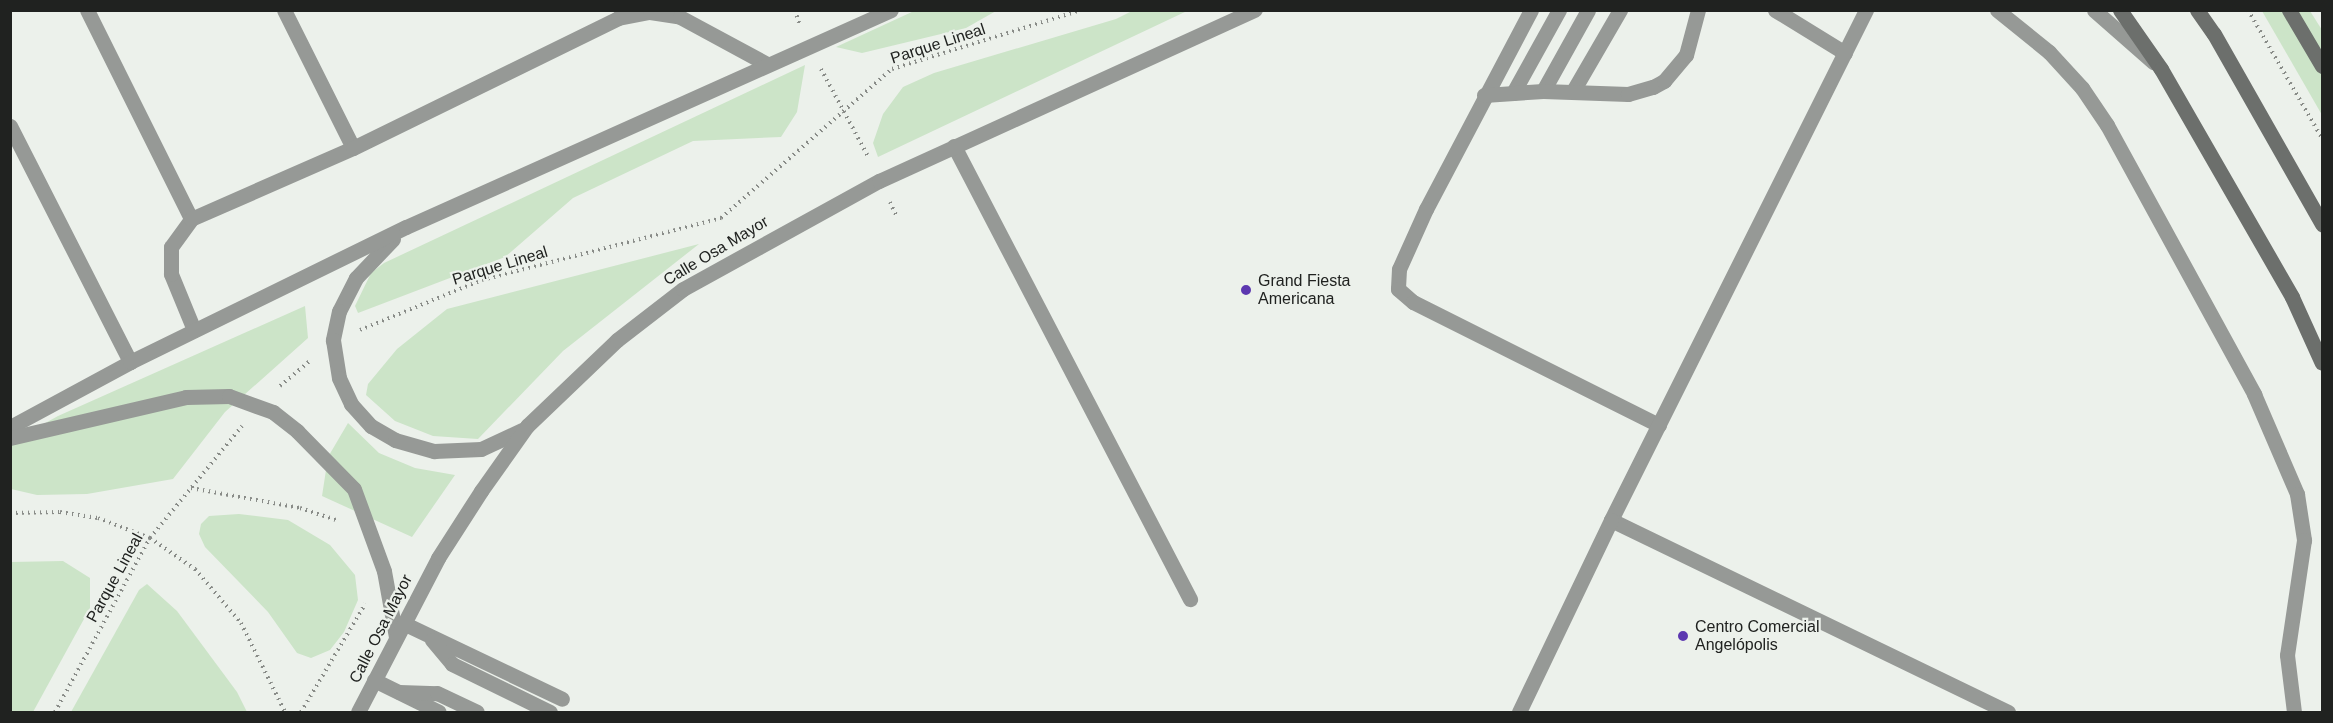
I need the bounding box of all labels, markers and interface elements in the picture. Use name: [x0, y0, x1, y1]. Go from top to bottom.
street label: Parque Lineal: [888, 20, 988, 68]
street label: Calle Osa Mayor: [660, 212, 772, 290]
street label: Parque Lineal: [450, 242, 550, 290]
place label: Grand Fiesta Americana: [1258, 271, 1350, 309]
marker: Grand Fiesta Americana: [1239, 283, 1253, 297]
street label: Parque Lineal: [83, 530, 147, 626]
street label: Calle Osa Mayor: [345, 572, 417, 686]
place label: Centro Comercial Angelópolis: [1695, 617, 1819, 655]
marker: Centro Comercial Angelópolis: [1676, 629, 1690, 643]

